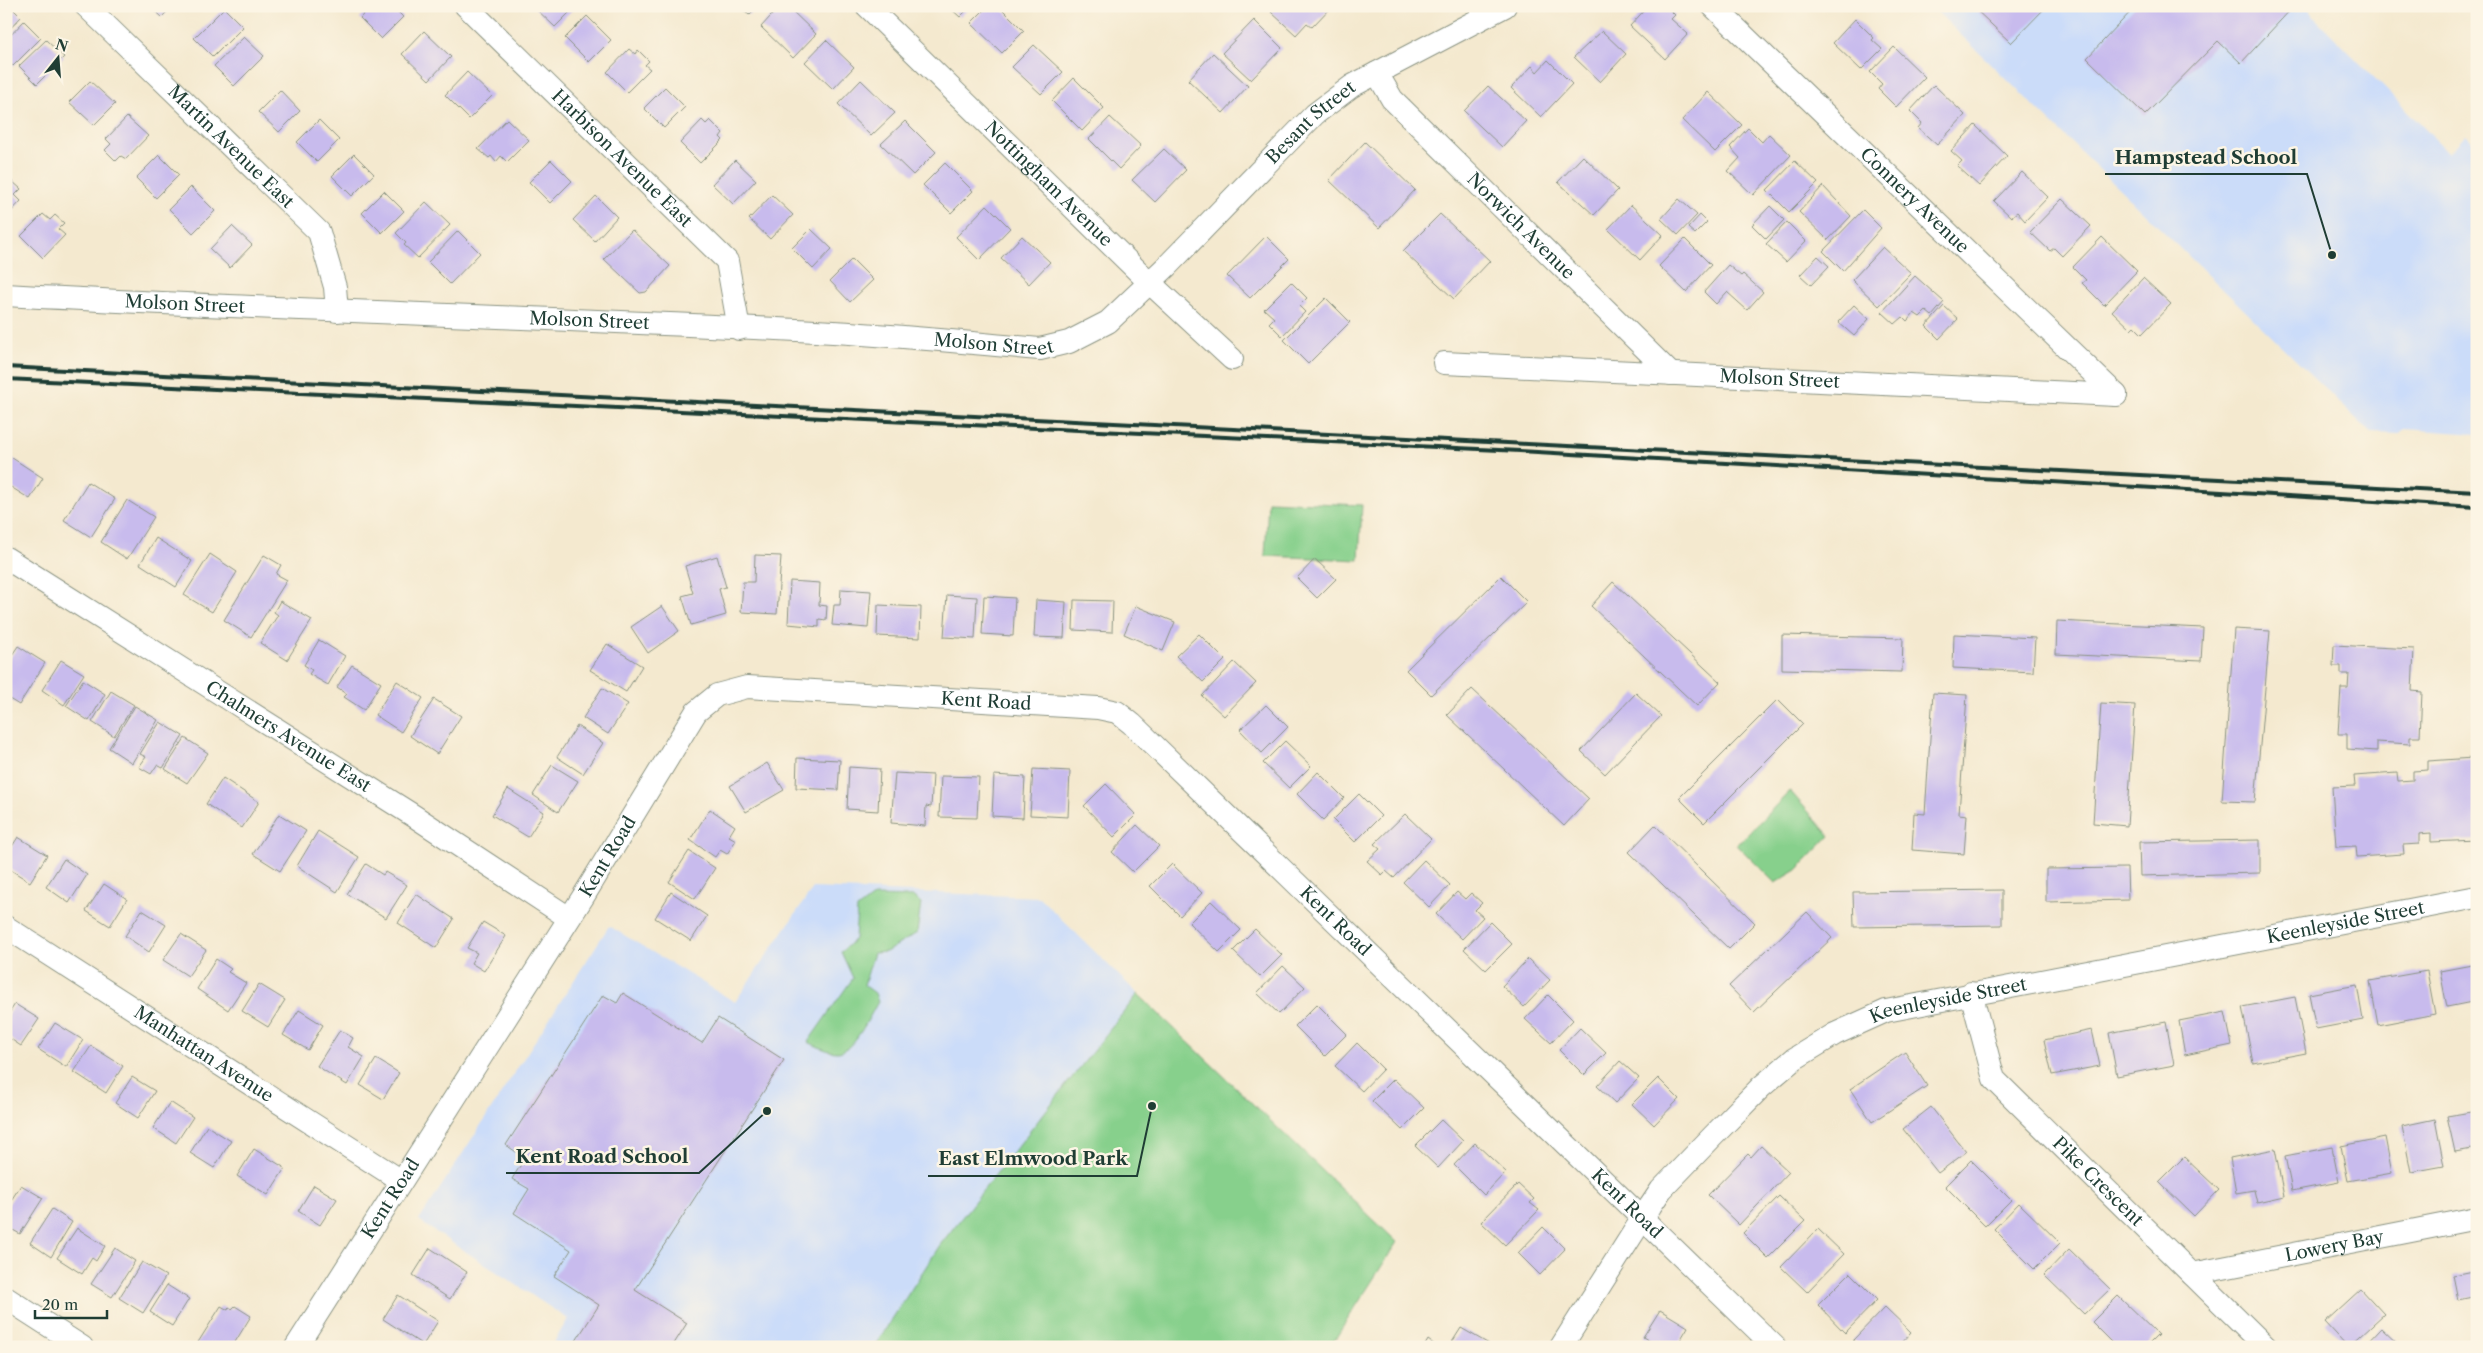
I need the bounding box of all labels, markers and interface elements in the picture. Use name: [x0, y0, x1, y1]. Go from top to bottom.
north arrow: [32, 32, 82, 82]
text: N: [53, 35, 70, 56]
street label: Besant Street: [1261, 76, 1360, 169]
street label: Martin Avenue East: [163, 81, 299, 213]
street label: Harbison Avenue East: [547, 85, 697, 232]
street label: Nottingham Avenue: [980, 116, 1117, 251]
callout: Hampstead School: [2105, 140, 2307, 174]
street label: Connery Avenue: [1855, 143, 1973, 258]
text: Hampstead School: [2115, 146, 2298, 169]
street label: Norwich Avenue: [1463, 168, 1579, 284]
street label: Molson Street: [124, 290, 246, 318]
street label: Molson Street: [529, 307, 651, 334]
street label: Molson Street: [933, 329, 1056, 360]
street label: Molson Street: [1719, 365, 1841, 393]
street label: Chalmers Avenue East: [202, 676, 376, 797]
street label: Kent Road: [940, 688, 1032, 715]
street label: Kent Road: [575, 812, 641, 901]
street label: Kent Road: [1295, 882, 1376, 961]
street label: Keenleyside Street: [2265, 896, 2427, 948]
street label: Keenleyside Street: [1866, 973, 2029, 1028]
street label: Manhattan Avenue: [130, 1001, 278, 1107]
street label: Pike Crescent: [2048, 1132, 2148, 1231]
callout: Kent Road School: [506, 1139, 699, 1173]
callout: East Elmwood Park: [928, 1142, 1137, 1176]
text: Kent Road School: [516, 1145, 689, 1168]
text: East Elmwood Park: [938, 1147, 1128, 1170]
street label: Kent Road: [357, 1154, 424, 1243]
street label: Kent Road: [1587, 1164, 1667, 1243]
street label: Lowery Bay: [2283, 1225, 2387, 1267]
scale bar: [35, 1288, 108, 1320]
text: 20 m: [42, 1295, 78, 1314]

